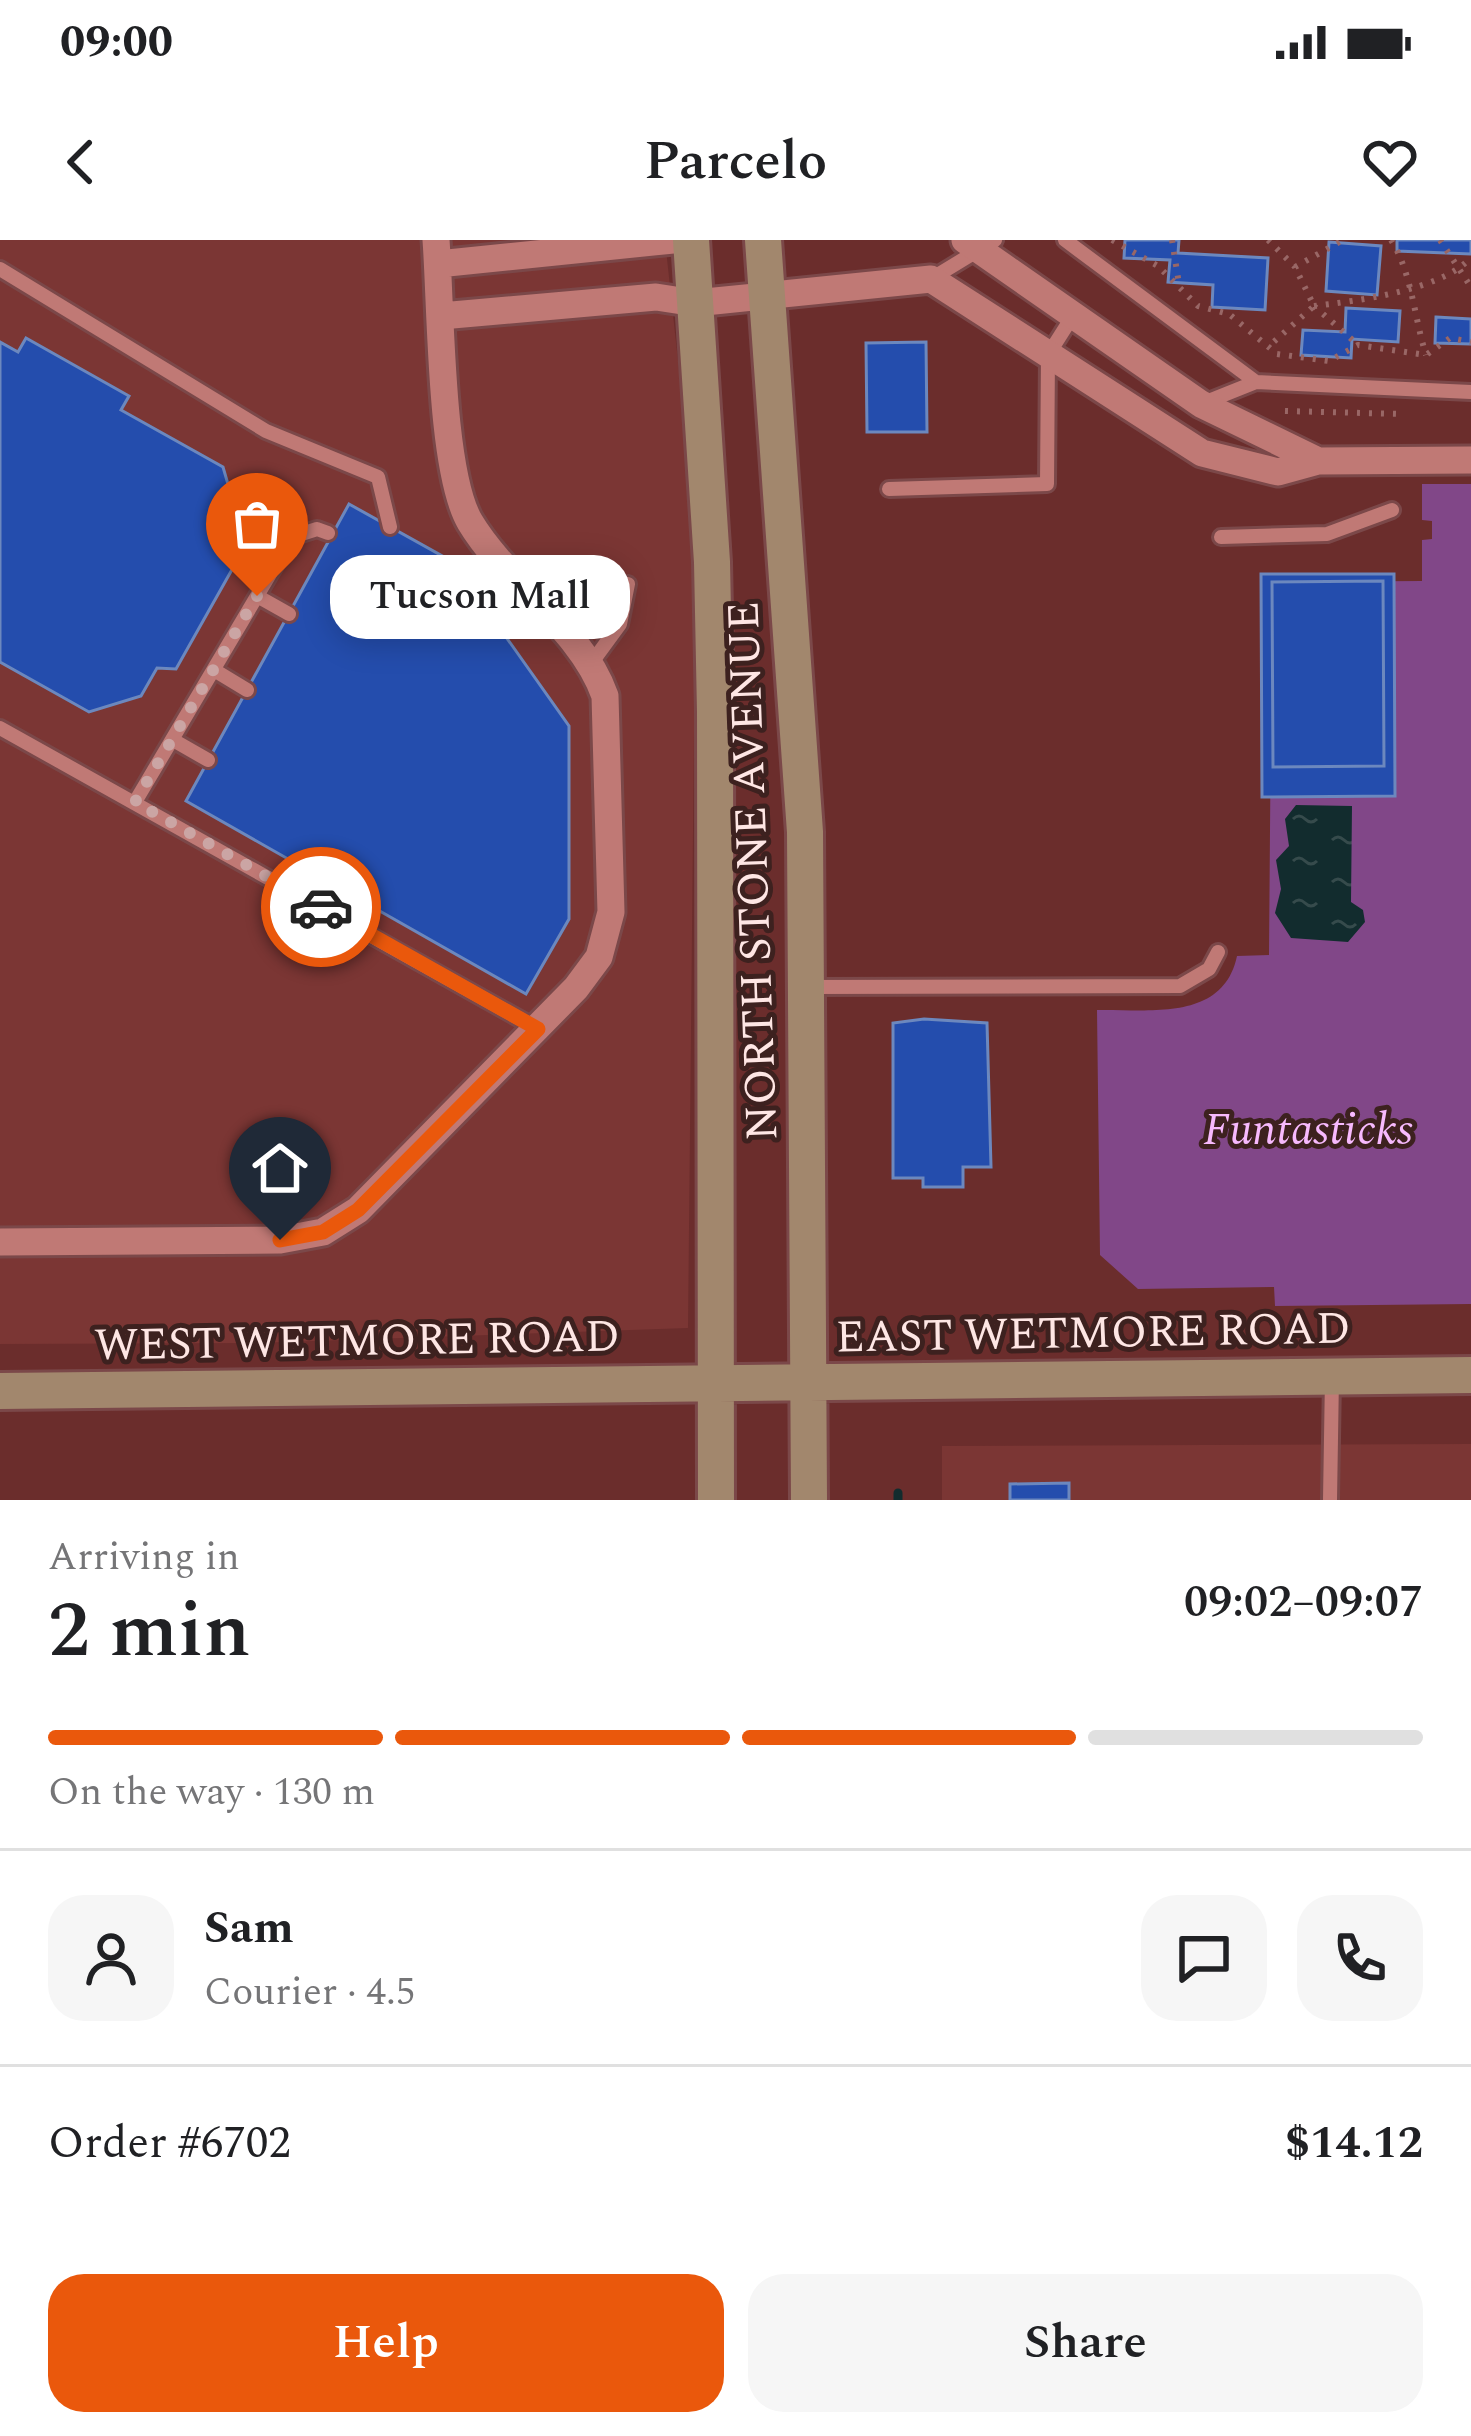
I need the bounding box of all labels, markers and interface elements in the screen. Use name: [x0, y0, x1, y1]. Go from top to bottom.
text: 09:00: [60, 8, 173, 77]
text: Parcelo: [644, 121, 827, 203]
icon: back: [48, 129, 114, 195]
icon: heart: [1357, 129, 1423, 195]
pin: [206, 473, 308, 596]
icon: bag: [224, 491, 290, 557]
callout: Tucson Mall: [329, 554, 629, 638]
text: Tucson Mall: [369, 567, 591, 626]
street label: NORTH STONE AVENUE: [710, 600, 797, 1142]
courier: [261, 847, 381, 967]
icon: car: [288, 874, 354, 940]
park label: Funtasticks: [1203, 1096, 1413, 1165]
pin: [229, 1117, 331, 1240]
icon: home: [247, 1135, 313, 1201]
street label: EAST WETMORE ROAD: [835, 1295, 1351, 1372]
street label: WEST WETMORE ROAD: [94, 1302, 620, 1381]
text: Arriving in: [48, 1528, 240, 1587]
text: 09:02–09:07: [1184, 1568, 1423, 1637]
text: 2 min: [48, 1572, 250, 1691]
text: On the way · 130 m: [48, 1763, 375, 1822]
text: Sam: [204, 1894, 294, 1963]
button: person: [48, 1895, 174, 2021]
button: chat: [1141, 1895, 1267, 2021]
button: phone: [1297, 1895, 1423, 2021]
text: Courier · 4.5: [204, 1963, 415, 2022]
text: Order #6702: [48, 2109, 291, 2178]
text: $14.12: [1285, 2109, 1423, 2178]
button: Help: [48, 2274, 724, 2412]
button: Share: [748, 2274, 1423, 2412]

